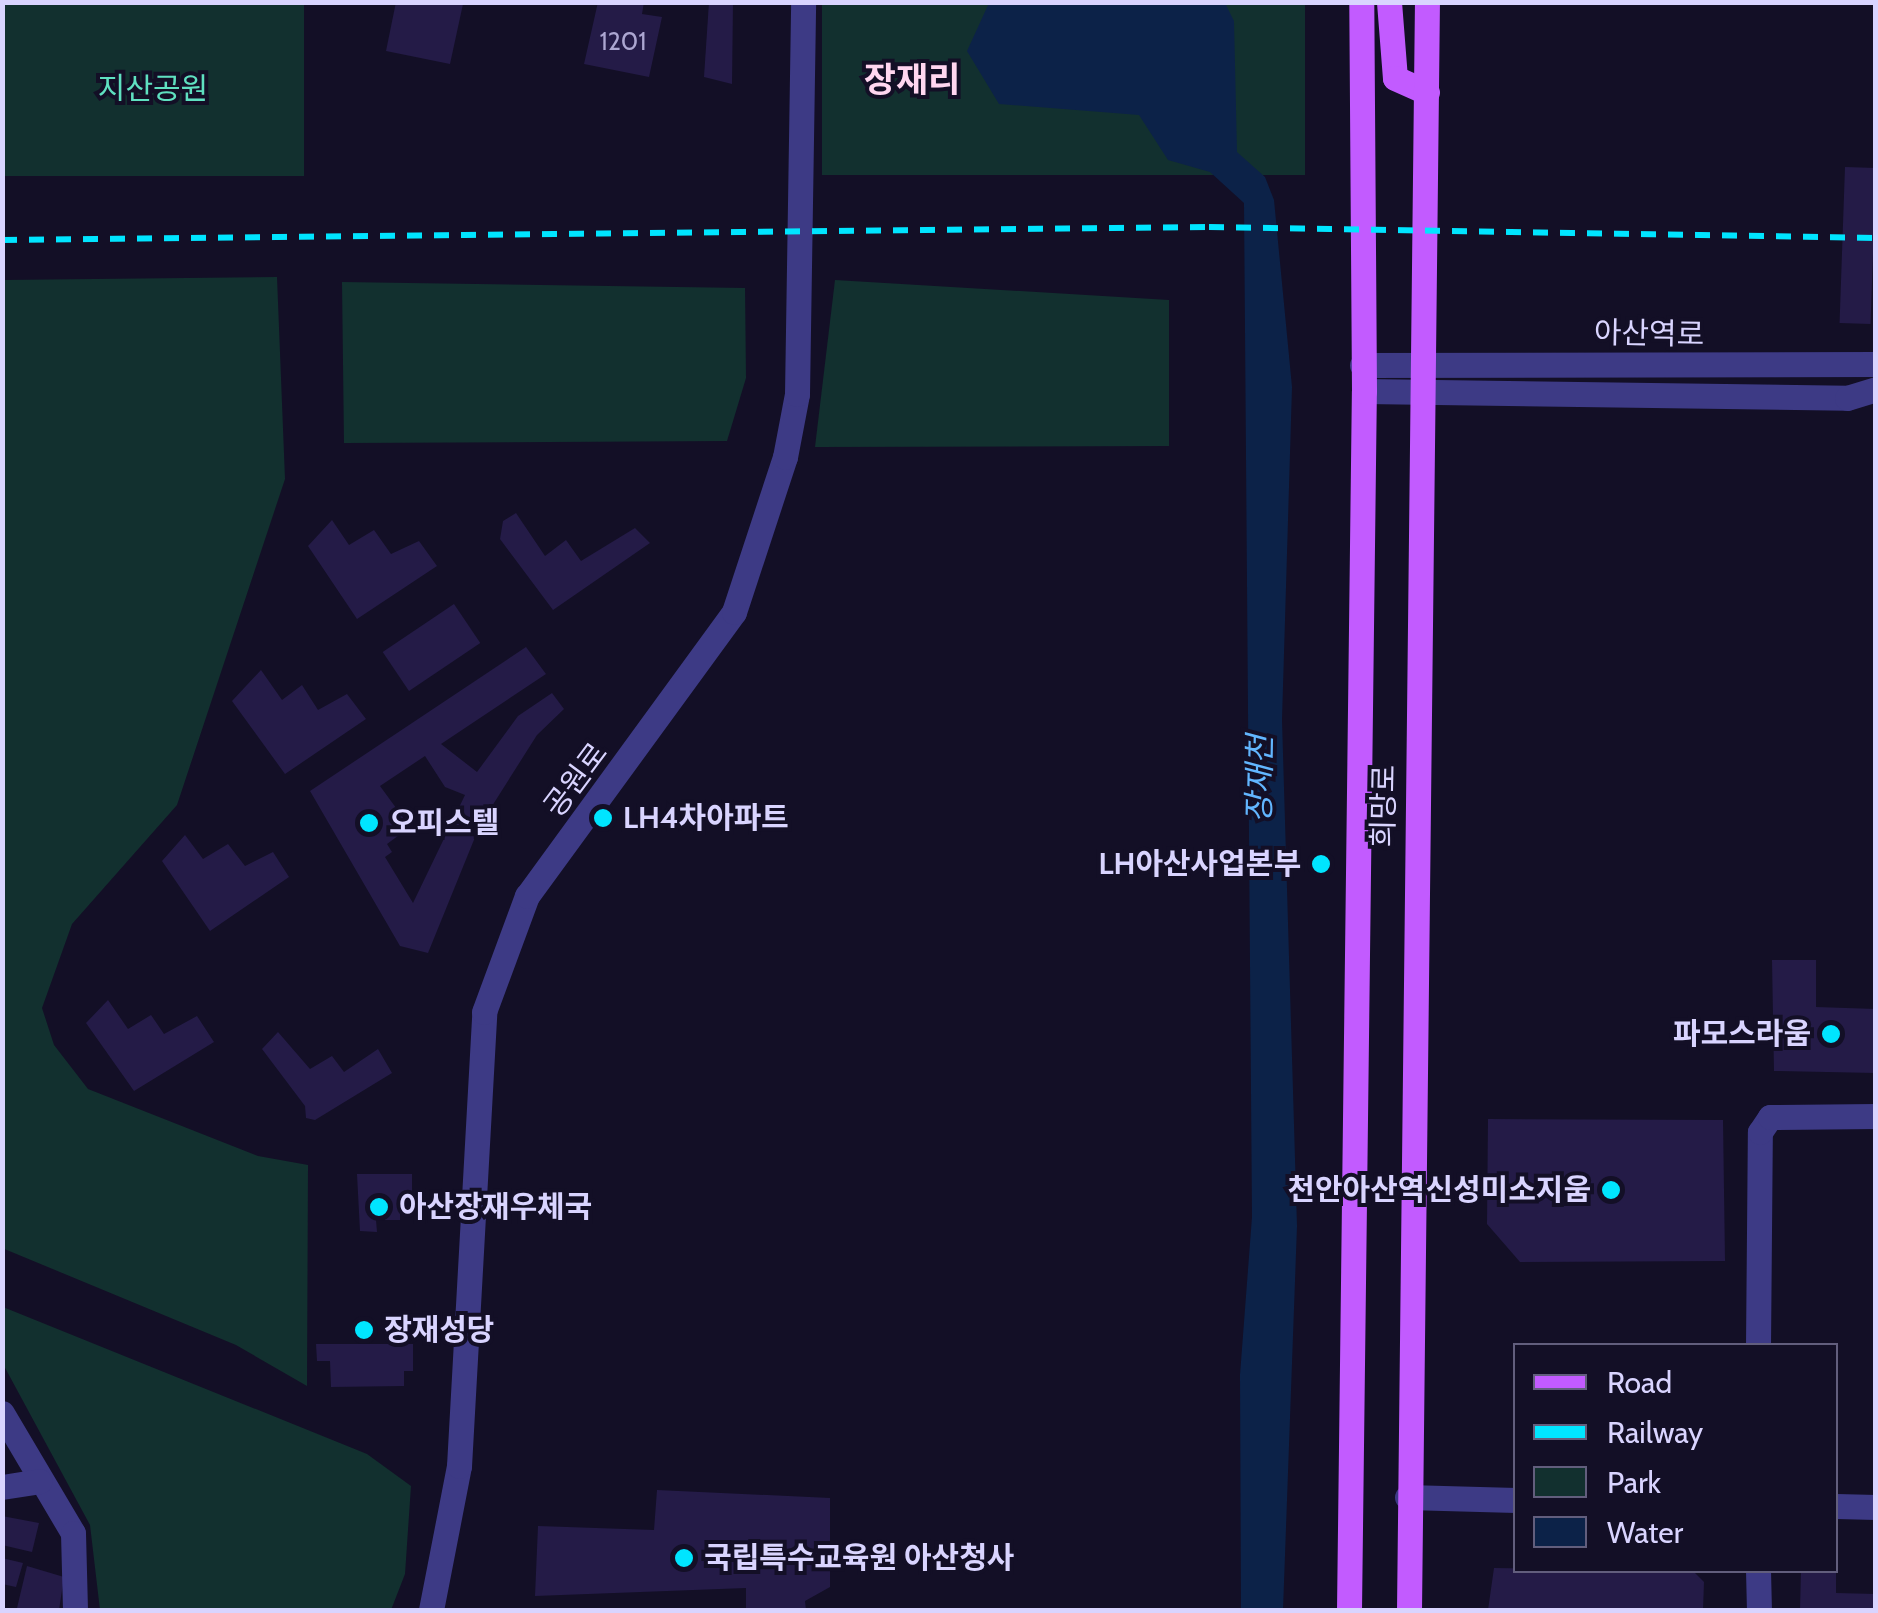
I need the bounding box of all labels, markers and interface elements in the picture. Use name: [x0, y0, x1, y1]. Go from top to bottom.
house number: 1201: [600, 26, 646, 56]
district label: 장재리: [864, 59, 960, 101]
park label: 지산공원: [98, 71, 208, 107]
street label: 아산역로: [1593, 315, 1705, 353]
water label: 장재천: [1240, 735, 1280, 823]
street label: 공원로: [537, 736, 615, 824]
street label: 희망로: [1365, 764, 1403, 848]
place label: LH4차아파트: [623, 800, 789, 836]
place label: 오피스텔: [389, 805, 499, 841]
marker: LH4차아파트: [592, 807, 614, 829]
marker: 오피스텔: [358, 812, 380, 834]
place label: LH아산사업본부: [1099, 846, 1301, 882]
marker: LH아산사업본부: [1310, 853, 1332, 875]
place label: 파모스라움: [1673, 1016, 1811, 1052]
marker: 파모스라움: [1820, 1023, 1842, 1045]
place label: 천안아산역신성미소지움: [1287, 1172, 1591, 1208]
marker: 천안아산역신성미소지움: [1600, 1179, 1622, 1201]
place label: 아산장재우체국: [399, 1189, 592, 1225]
marker: 아산장재우체국: [368, 1196, 390, 1218]
place label: 장재성당: [384, 1312, 494, 1348]
marker: 장재성당: [353, 1319, 375, 1341]
legend: [1513, 1343, 1838, 1573]
text: Road: [1607, 1364, 1672, 1401]
text: Railway: [1607, 1414, 1703, 1451]
text: Park: [1607, 1464, 1661, 1501]
text: Water: [1607, 1514, 1683, 1551]
place label: 국립특수교육원 아산청사: [704, 1540, 1014, 1576]
marker: 국립특수교육원 아산청사: [673, 1547, 695, 1569]

